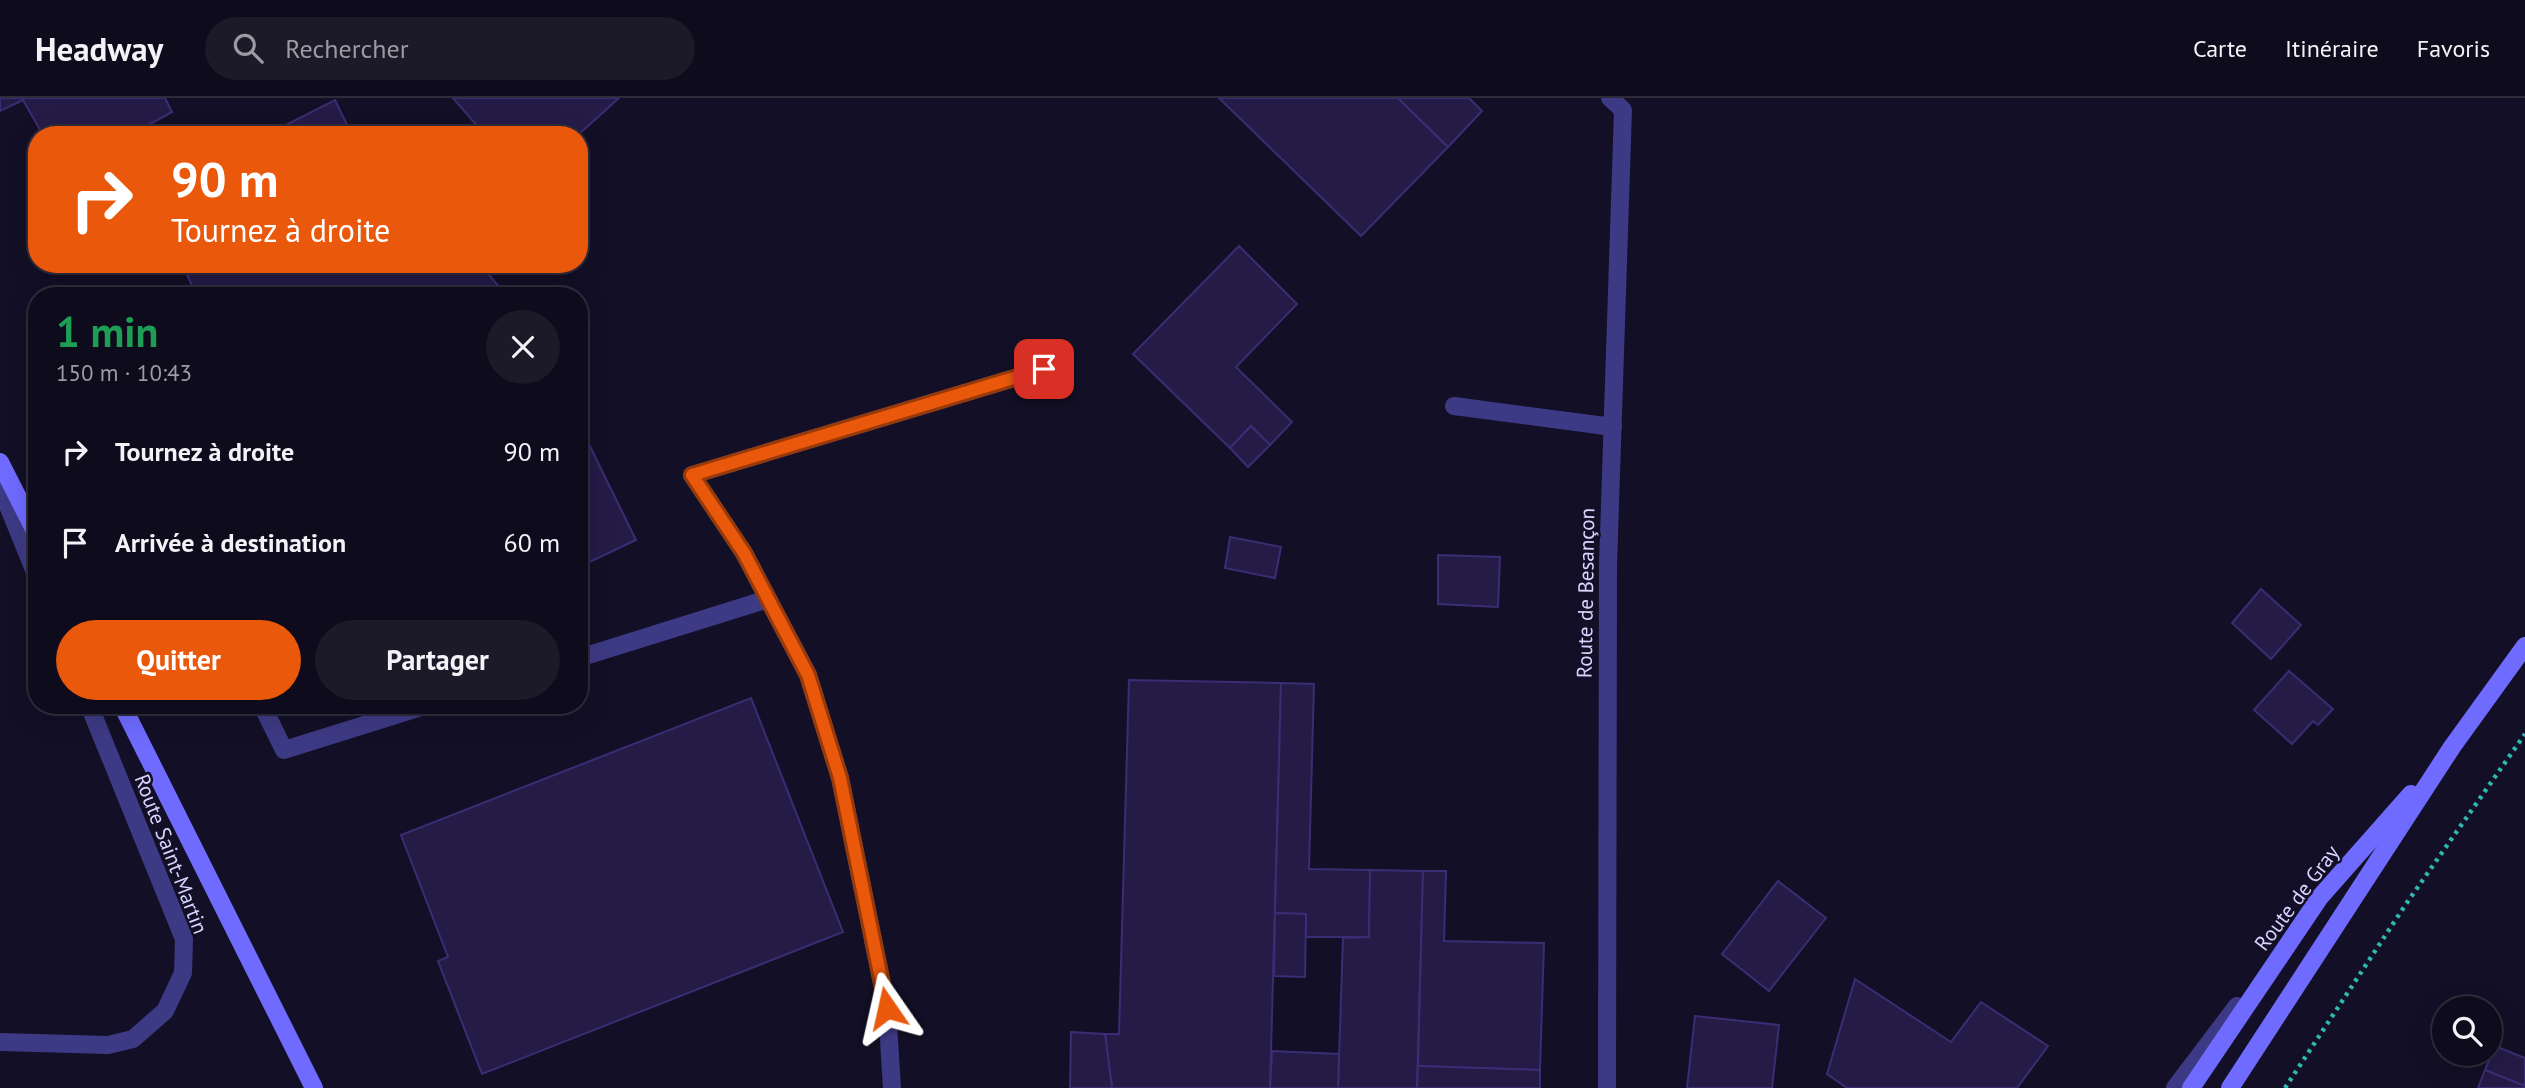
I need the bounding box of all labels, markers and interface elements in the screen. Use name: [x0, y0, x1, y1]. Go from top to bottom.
search box: [205, 17, 695, 80]
text: Headway: [35, 27, 163, 70]
icon: search: [229, 29, 267, 67]
text: Rechercher: [285, 32, 408, 65]
text: Carte: [2193, 33, 2247, 64]
text: Itinéraire: [2285, 33, 2379, 64]
text: Favoris: [2417, 33, 2490, 64]
text: 90 m: [171, 147, 278, 211]
icon: right: [56, 154, 147, 245]
text: Tournez à droite: [171, 209, 390, 251]
text: 1 min: [56, 304, 158, 359]
button: close: [486, 310, 560, 384]
pin: [1014, 339, 1074, 399]
icon: arrive: [1025, 350, 1063, 388]
text: 150 m · 10:43: [56, 358, 192, 387]
icon: right: [56, 433, 94, 471]
text: Tournez à droite: [115, 435, 294, 468]
text: 90 m: [504, 435, 560, 468]
street label: Route de Besançon: [1571, 508, 1600, 678]
icon: arrive: [56, 524, 94, 562]
text: Arrivée à destination: [115, 526, 346, 559]
text: 60 m: [504, 526, 560, 559]
button: Quitter: [56, 620, 301, 700]
button: Partager: [315, 620, 560, 700]
street label: Route Saint-Martin: [129, 770, 214, 938]
street label: Route de Gray: [2248, 839, 2345, 956]
position arrow: [850, 971, 924, 1045]
map controls: [2432, 996, 2502, 1066]
button: search: [2432, 996, 2502, 1066]

